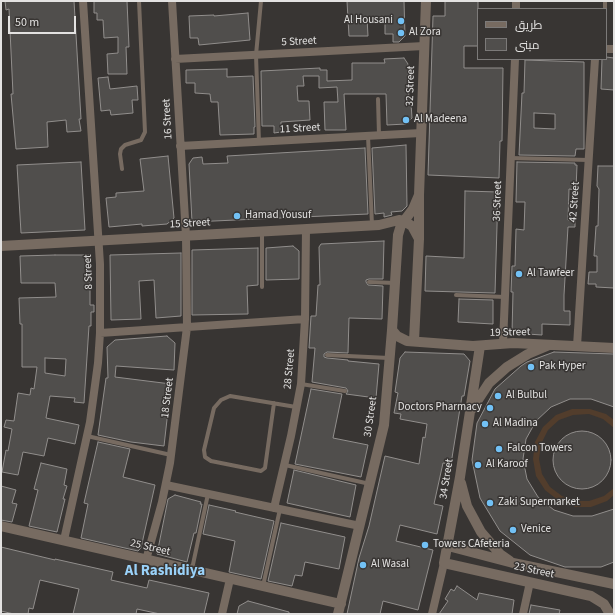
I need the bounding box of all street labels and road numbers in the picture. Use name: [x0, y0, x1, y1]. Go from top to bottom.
street label: 5 Street: [281, 34, 317, 50]
street label: 32 Street: [404, 65, 418, 107]
street label: 16 Street: [160, 98, 176, 140]
street label: 11 Street: [279, 121, 321, 137]
street label: 36 Street: [491, 180, 505, 222]
street label: 42 Street: [567, 181, 583, 223]
street label: 15 Street: [169, 216, 211, 232]
street label: 8 Street: [82, 254, 96, 290]
street label: 19 Street: [490, 326, 530, 340]
street label: 28 Street: [282, 348, 298, 390]
street label: 18 Street: [159, 377, 177, 419]
street label: 30 Street: [362, 396, 380, 438]
street label: 34 Street: [437, 458, 457, 500]
street label: 25 Street: [129, 537, 171, 559]
street label: 23 Street: [513, 560, 555, 582]

